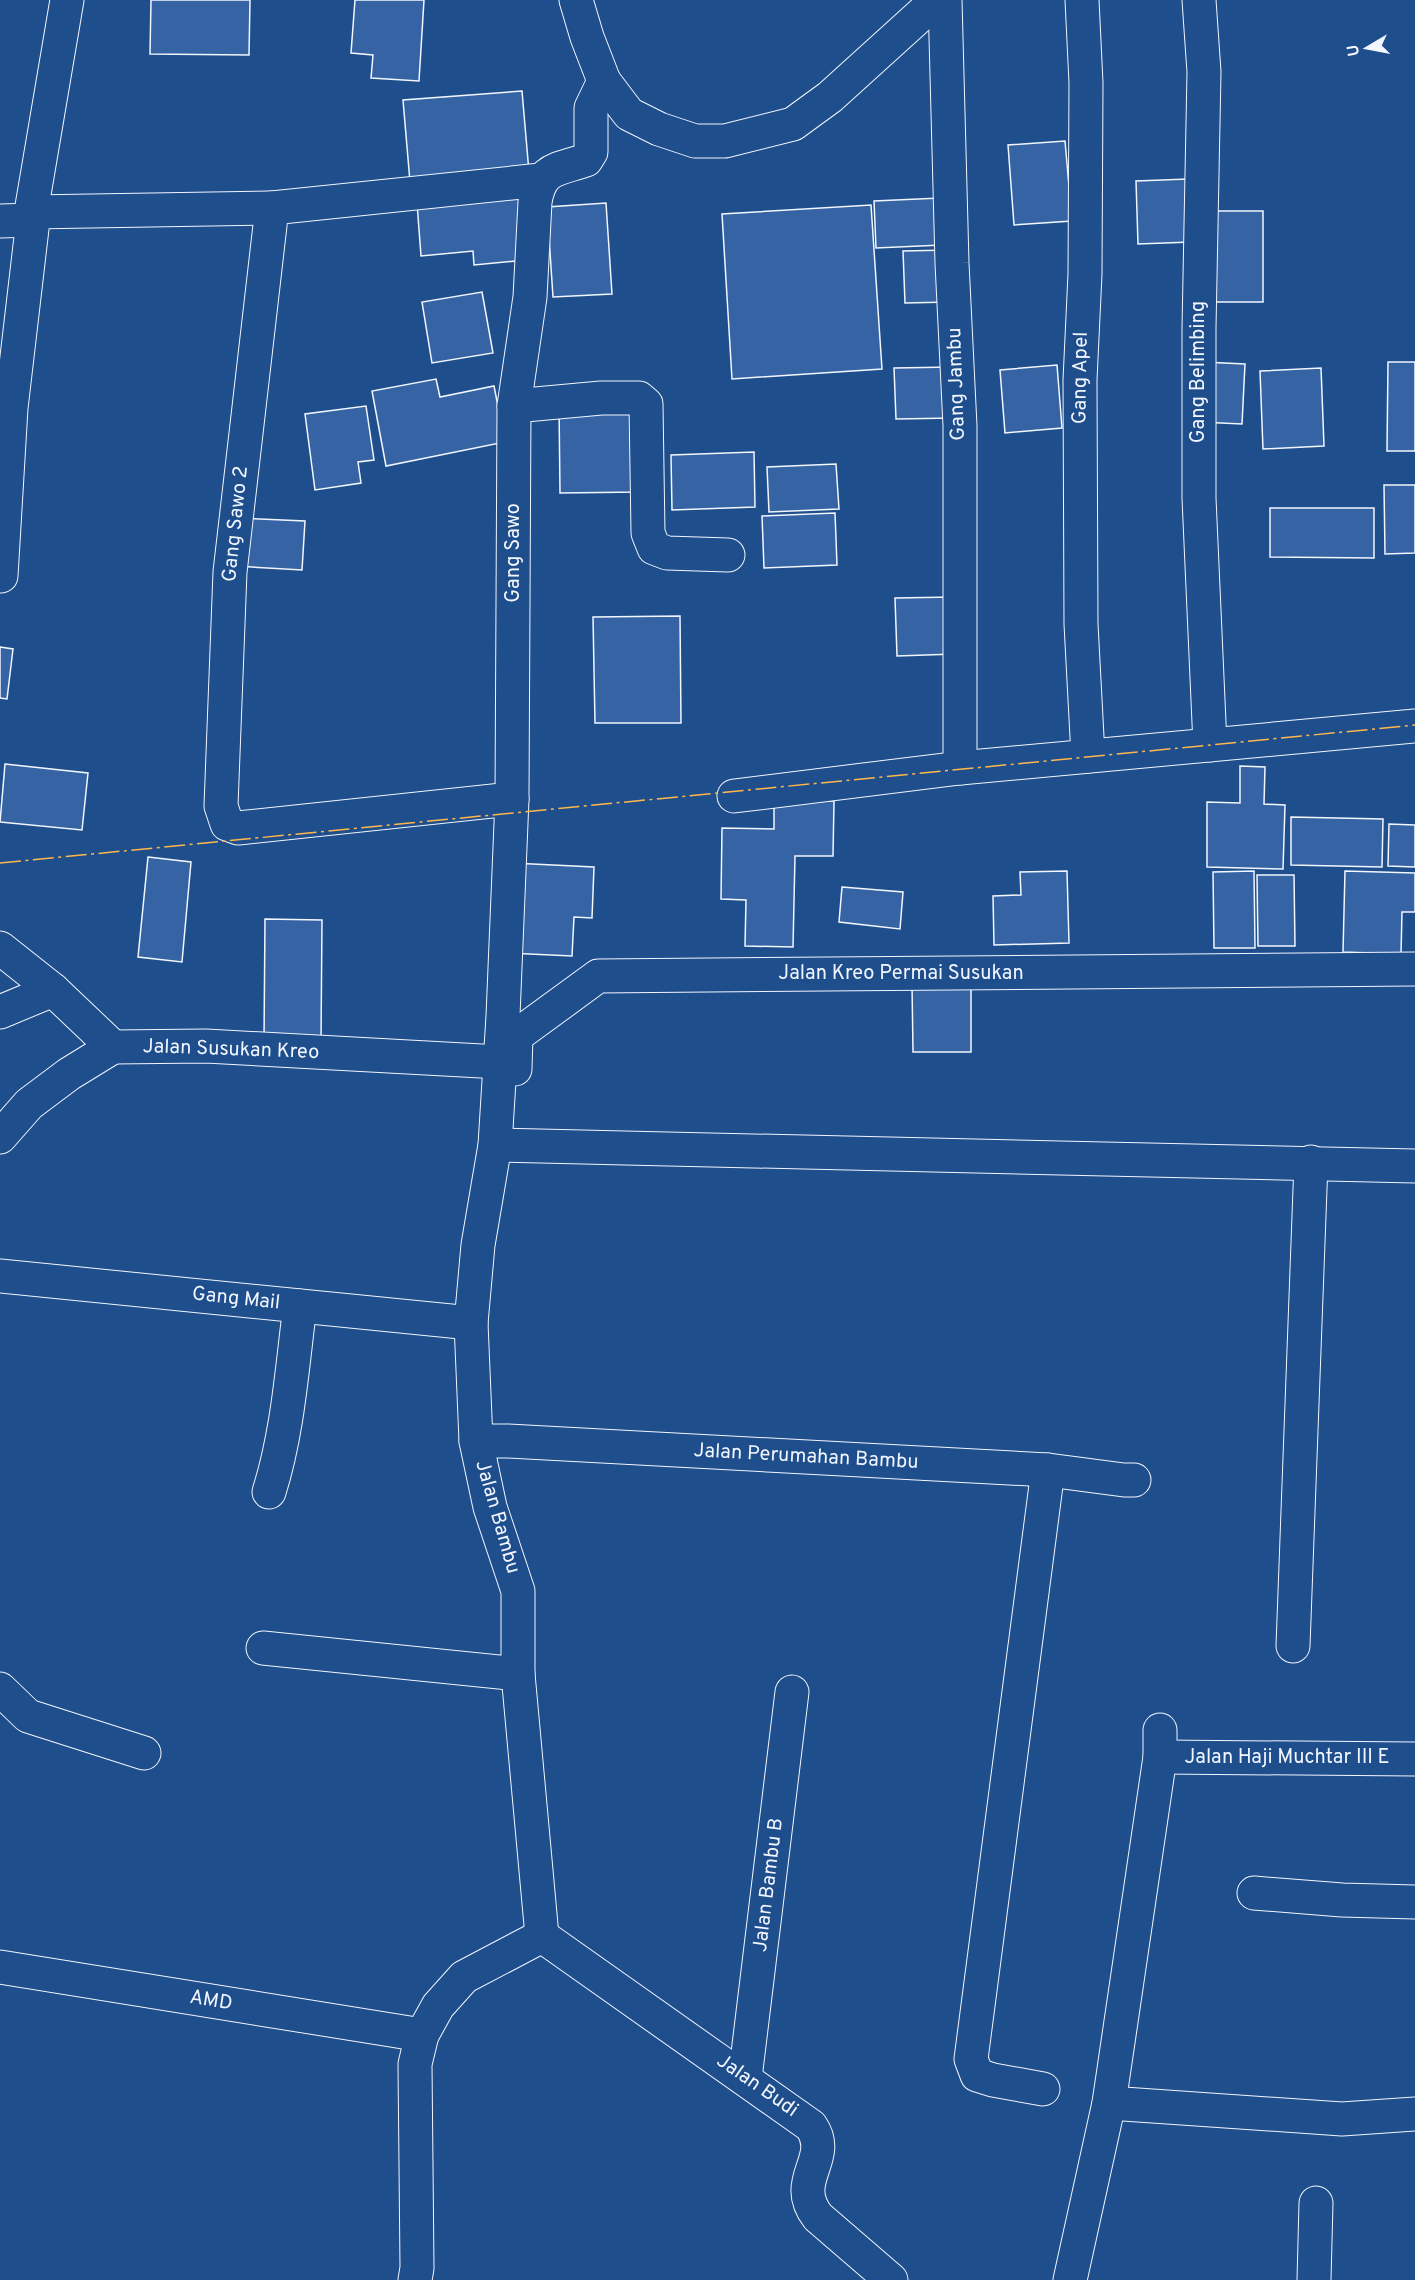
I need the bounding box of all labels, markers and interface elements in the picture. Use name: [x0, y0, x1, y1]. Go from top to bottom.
north arrow: [1337, 18, 1397, 78]
text: U: [1343, 43, 1365, 58]
street label: Gang Belimbing: [1186, 301, 1212, 443]
street label: Gang Jambu: [942, 327, 972, 441]
street label: Gang Apel: [1067, 332, 1095, 424]
street label: Gang Sawo 2: [217, 465, 255, 583]
street label: Gang Sawo: [501, 503, 527, 603]
street label: Jalan Kreo Permai Susukan: [778, 961, 1024, 987]
street label: Jalan Susukan Kreo: [142, 1034, 320, 1066]
street label: Gang Mail: [191, 1281, 281, 1317]
street label: Jalan Perumahan Bambu: [693, 1438, 919, 1476]
street label: Jalan Bambu: [468, 1457, 526, 1577]
street label: Jalan Haji Muchtar III E: [1184, 1745, 1390, 1771]
street label: Jalan Bambu B: [748, 1817, 790, 1953]
street label: AMD: [188, 1985, 234, 2017]
street label: Jalan Budi: [711, 2048, 803, 2124]

